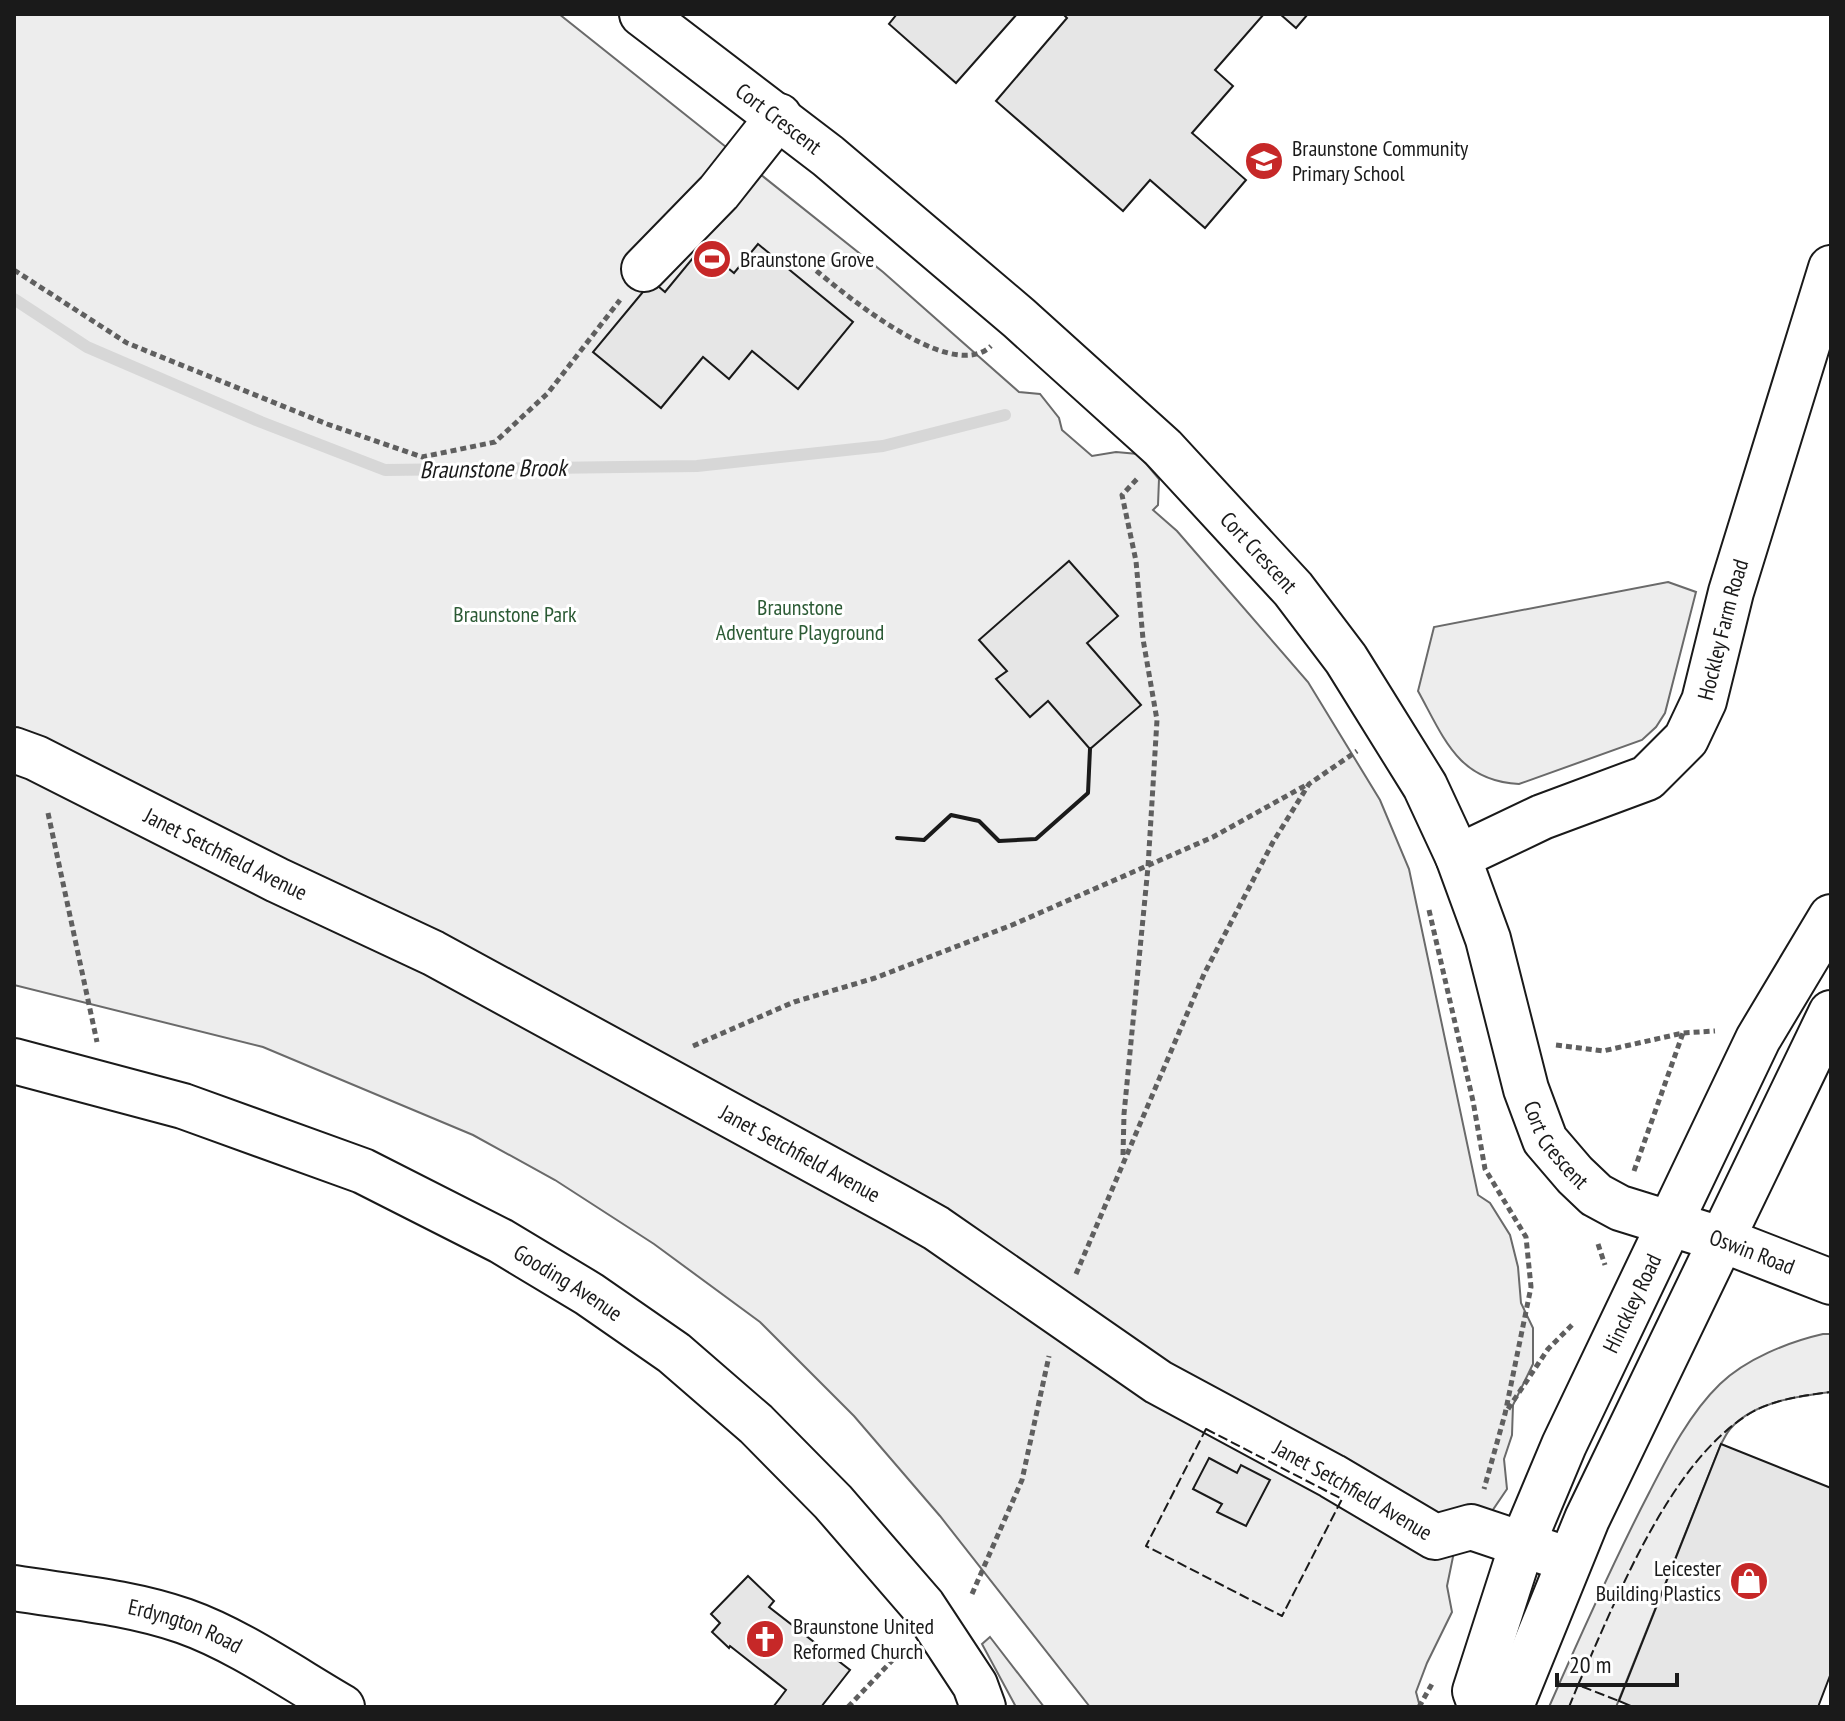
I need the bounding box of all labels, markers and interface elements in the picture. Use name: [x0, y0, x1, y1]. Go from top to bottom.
street label: Cort Crescent: [730, 77, 827, 160]
place label: Braunstone Community Primary School: [1292, 134, 1469, 187]
school or university icon: Braunstone Community Primary School: [1243, 140, 1285, 182]
sports icon: Braunstone Grove: [691, 238, 733, 280]
place label: Braunstone Grove: [740, 245, 874, 273]
water label: Braunstone Brook: [419, 452, 569, 485]
street label: Cort Crescent: [1214, 505, 1303, 599]
street label: Hockley Farm Road: [1691, 556, 1754, 703]
park label: Braunstone Adventure Playground: [716, 593, 884, 646]
park label: Braunstone Park: [453, 600, 577, 628]
street label: Janet Setchfield Avenue: [139, 801, 312, 906]
street label: Cort Crescent: [1518, 1097, 1595, 1195]
street label: Janet Setchfield Avenue: [714, 1098, 885, 1208]
street label: Oswin Road: [1706, 1223, 1799, 1281]
street label: Gooding Avenue: [509, 1238, 628, 1327]
street label: Hinckley Road: [1596, 1249, 1667, 1357]
street label: Janet Setchfield Avenue: [1268, 1433, 1438, 1546]
place label: Leicester Building Plastics: [1596, 1554, 1721, 1607]
shop icon: Leicester Building Plastics: [1728, 1560, 1770, 1602]
street label: Erdyngton Road: [126, 1592, 247, 1659]
place label: Braunstone United Reformed Church: [793, 1612, 934, 1665]
church icon: Braunstone United Reformed Church: [744, 1618, 786, 1660]
scale bar: [1557, 1637, 1677, 1687]
text: 20 m: [1569, 1649, 1611, 1680]

